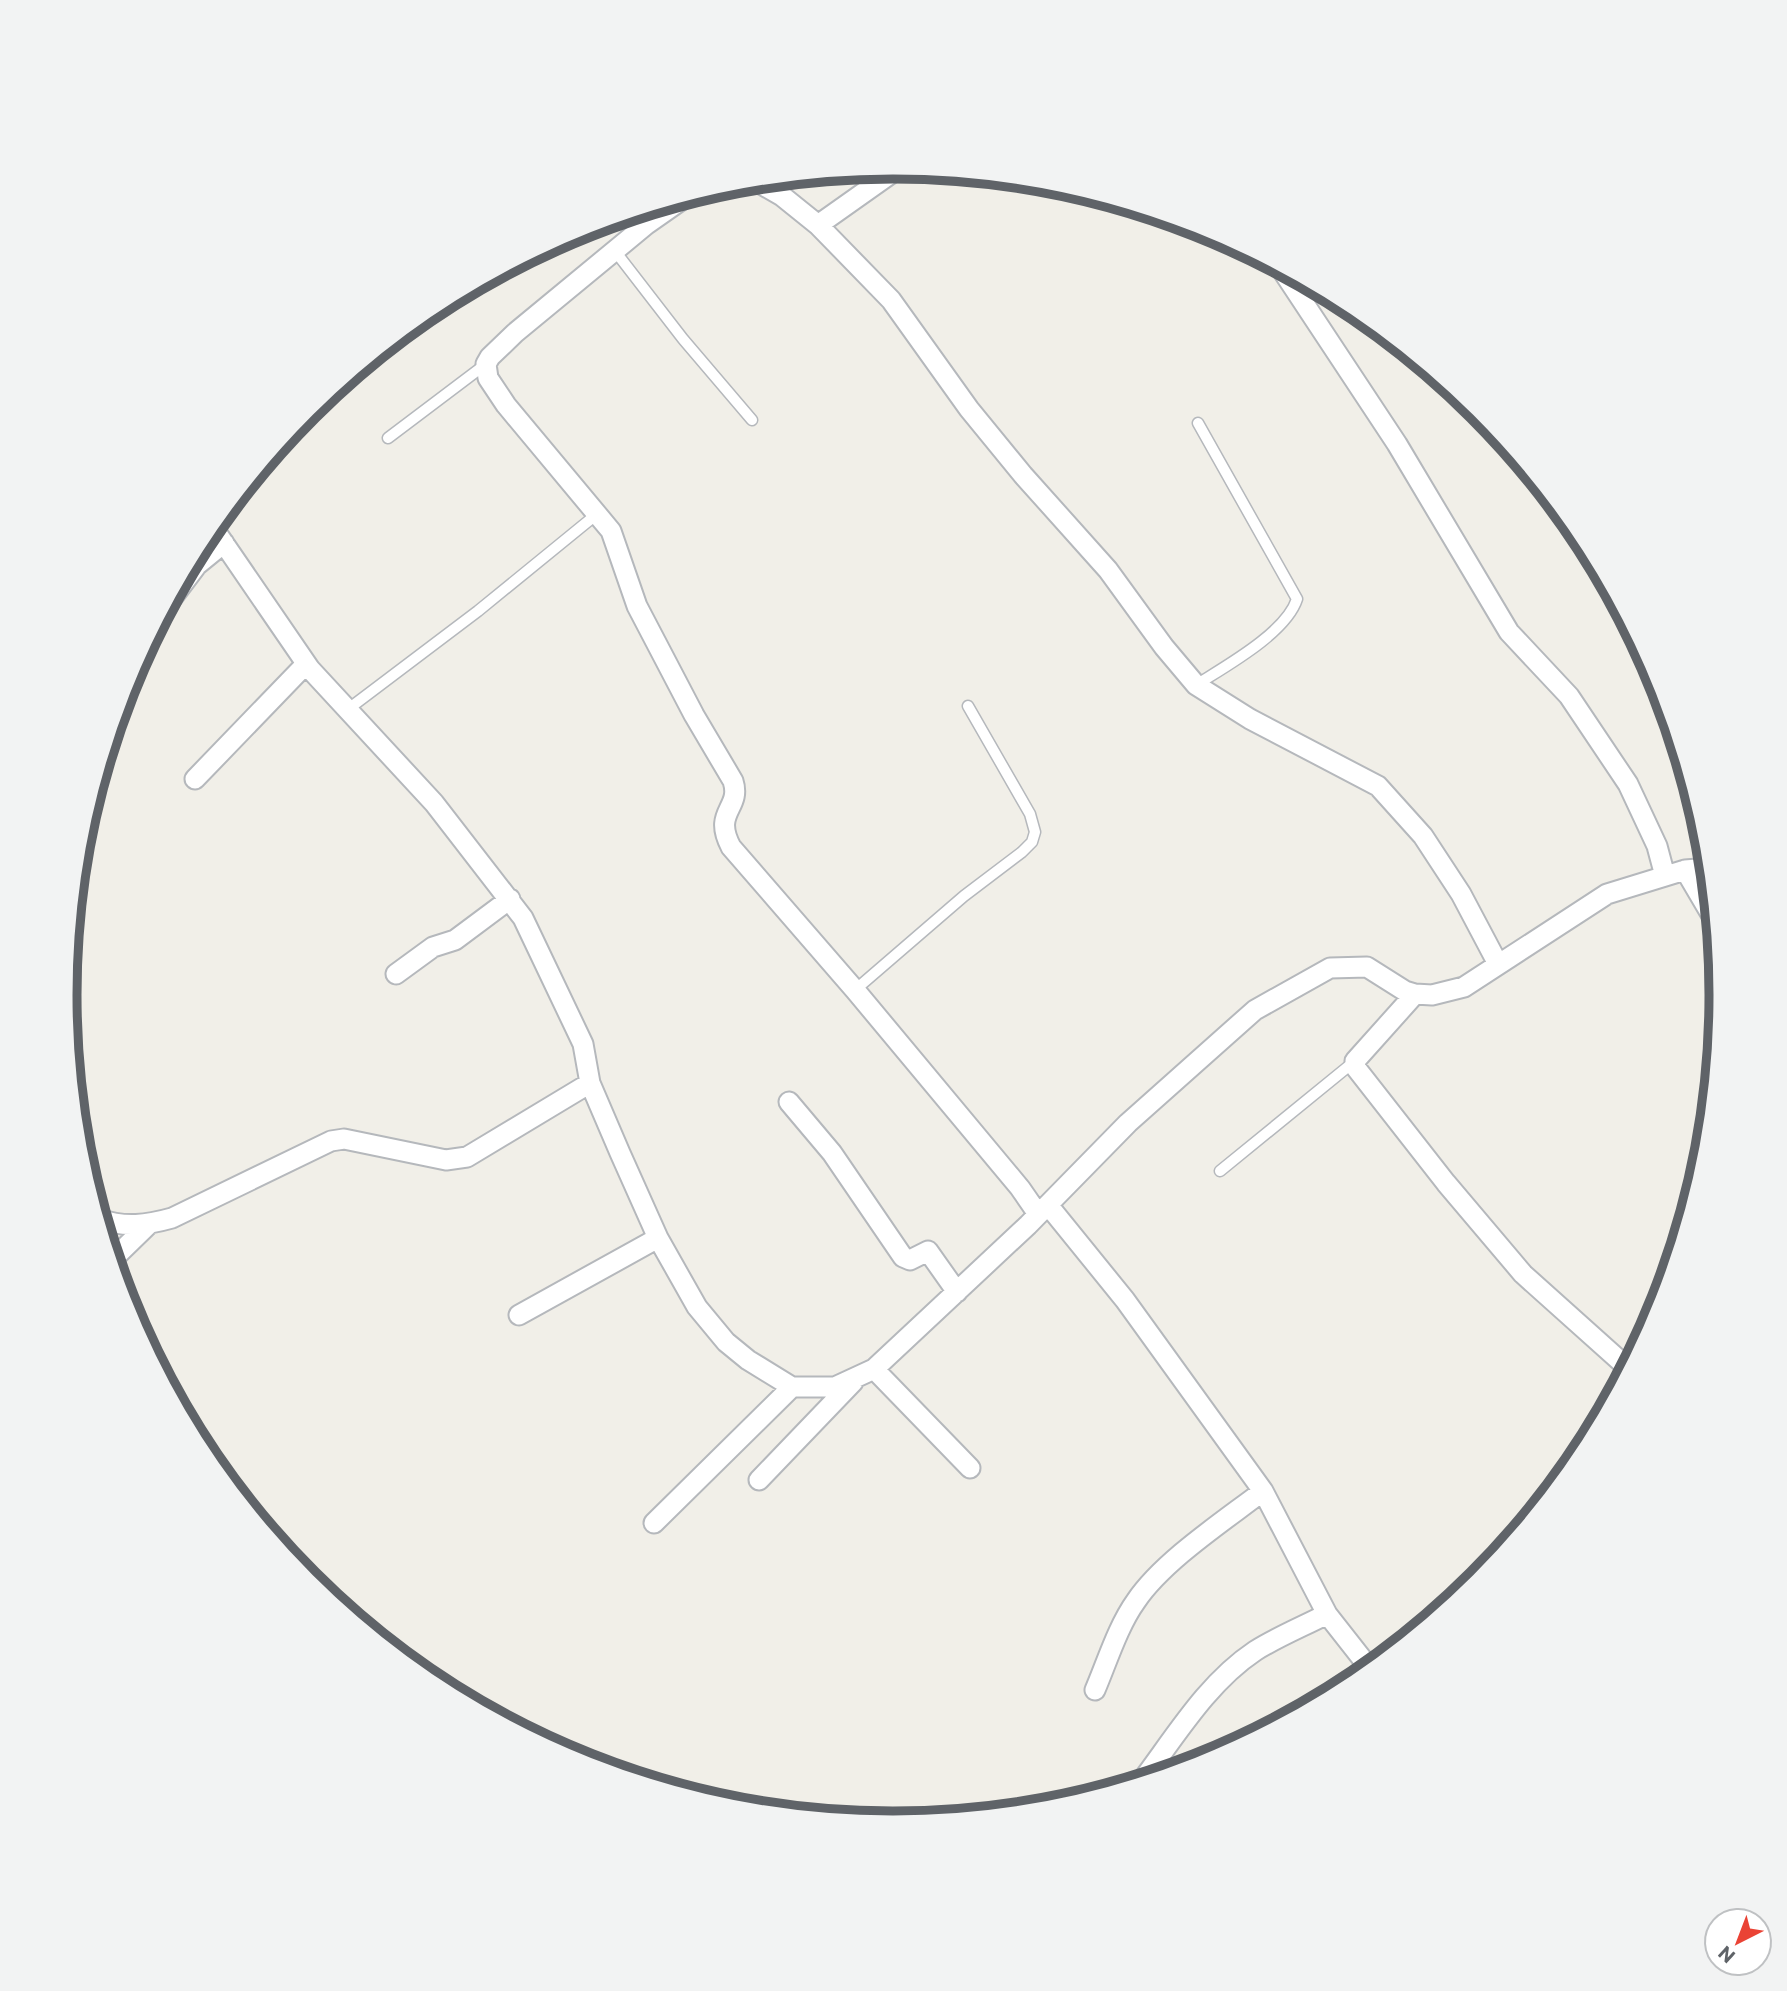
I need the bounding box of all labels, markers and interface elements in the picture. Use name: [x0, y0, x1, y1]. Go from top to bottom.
north arrow: [1703, 1907, 1773, 1977]
text: N: [1713, 1942, 1739, 1968]

